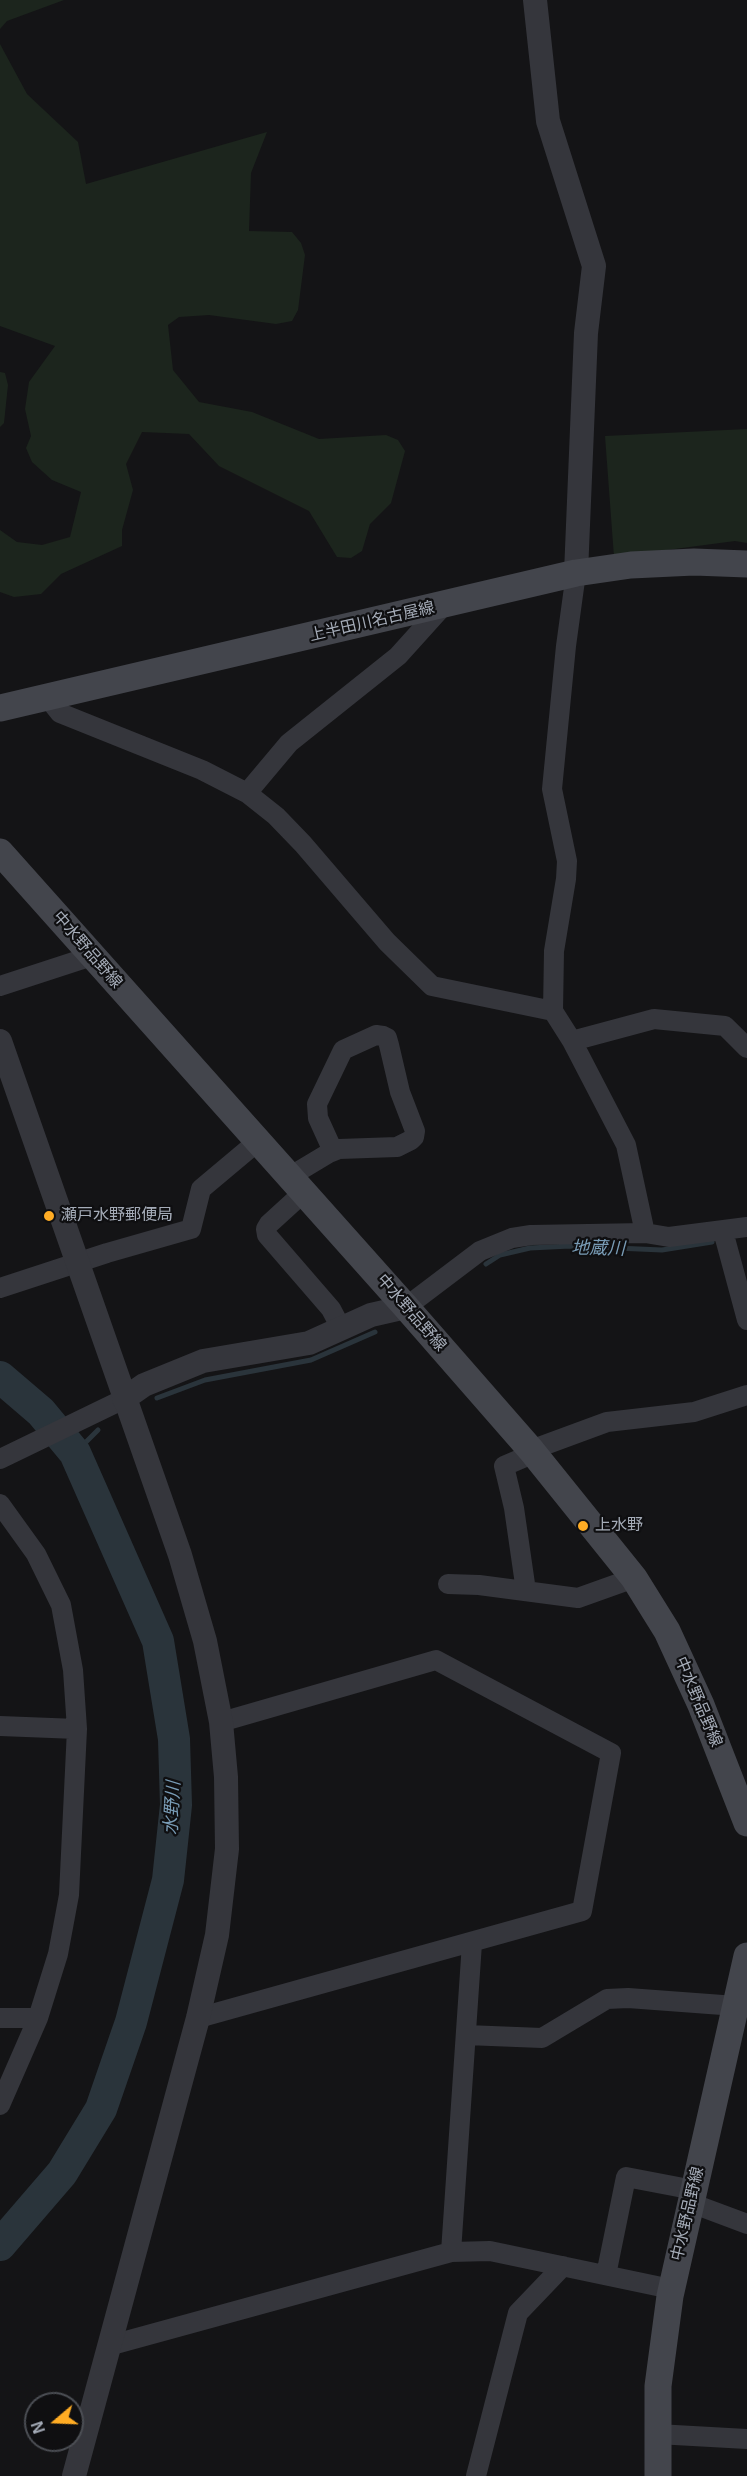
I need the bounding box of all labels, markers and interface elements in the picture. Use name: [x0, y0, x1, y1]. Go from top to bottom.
street label: 上半田川名古屋線: [307, 598, 437, 646]
street label: 中水野品野線: [48, 907, 126, 993]
place label: 瀬戸水野郵便局: [61, 1206, 173, 1226]
marker: 瀬戸水野郵便局: [42, 1209, 56, 1223]
water label: 地蔵川: [571, 1238, 625, 1260]
street label: 中水野品野線: [372, 1270, 450, 1356]
place label: 上水野: [595, 1516, 643, 1536]
marker: 上水野: [576, 1519, 590, 1533]
street label: 中水野品野線: [670, 1654, 726, 1750]
water label: 水野川: [161, 1780, 185, 1836]
street label: 中水野品野線: [668, 2165, 708, 2263]
north arrow: [24, 2392, 84, 2452]
text: N: [28, 2419, 48, 2436]

